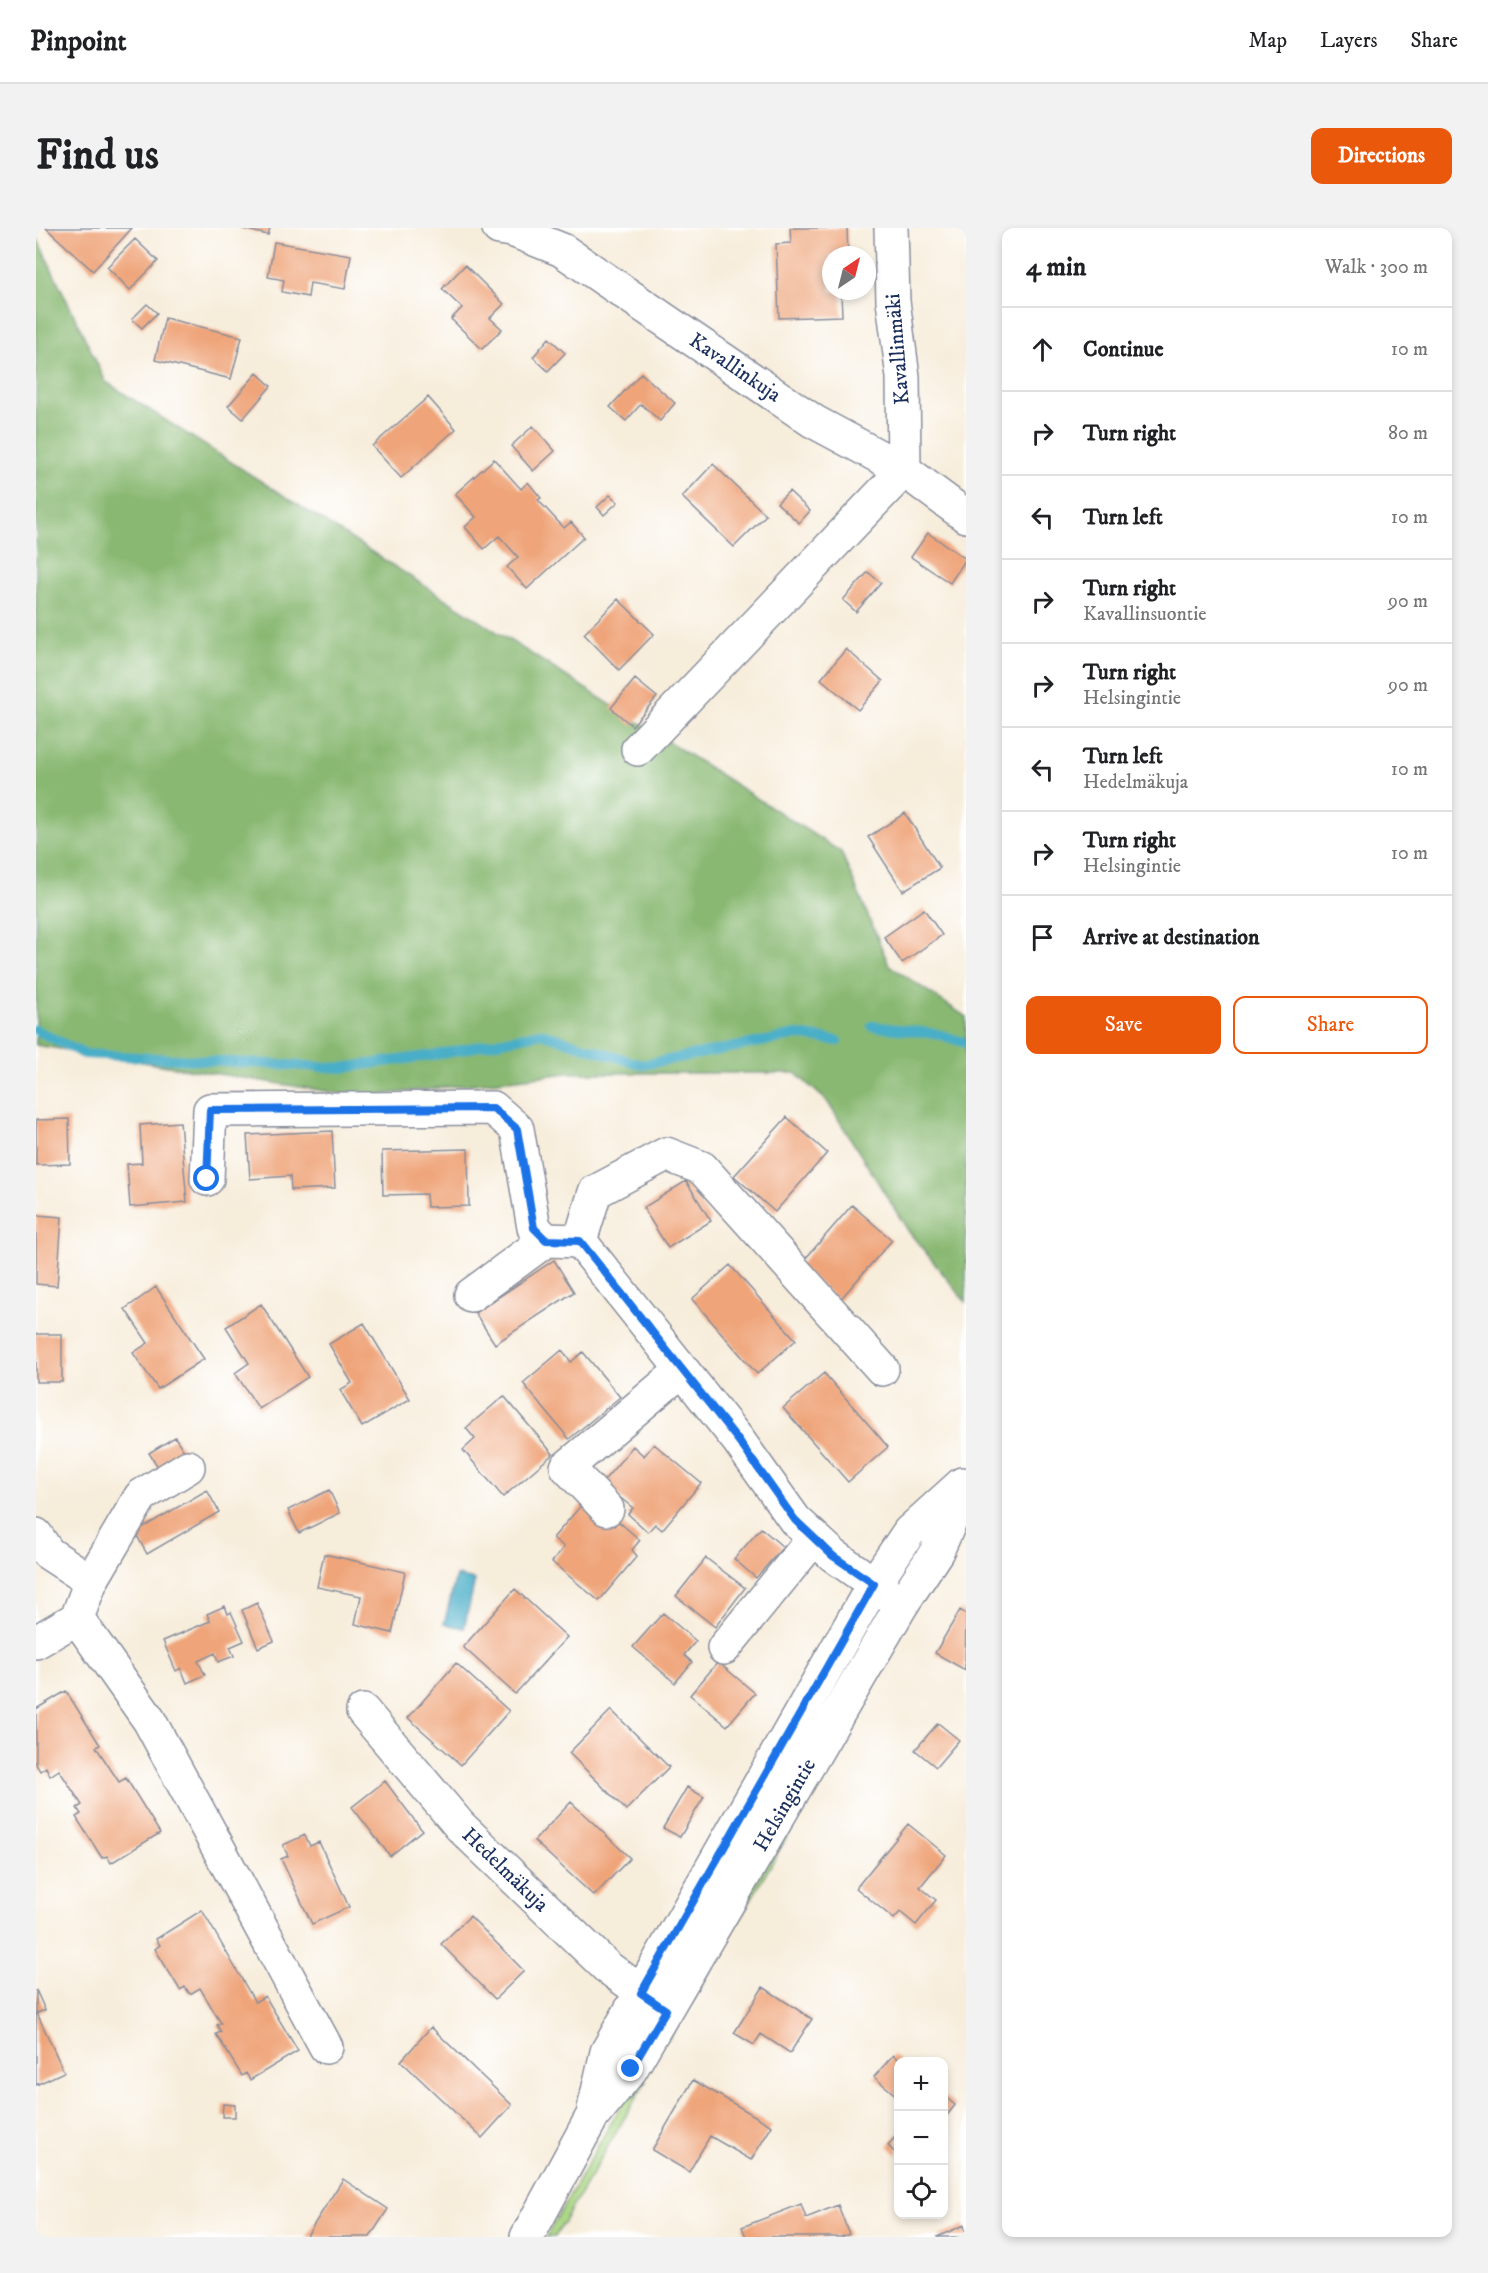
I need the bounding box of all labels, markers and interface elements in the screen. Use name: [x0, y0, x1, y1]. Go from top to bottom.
text: Pinpoint: [30, 24, 126, 59]
text: Map: [1248, 28, 1287, 54]
text: Layers: [1320, 28, 1378, 54]
text: Share: [1411, 28, 1458, 54]
button: Directions: [1311, 128, 1452, 184]
text: Find us: [36, 130, 159, 182]
north arrow: [822, 246, 876, 300]
text: 4 min: [1026, 251, 1086, 284]
text: Walk · 300 m: [1325, 255, 1428, 280]
street label: Kavallinmäki: [880, 292, 916, 406]
street label: Kavallinkuja: [684, 328, 786, 408]
icon: ahead: [1026, 333, 1059, 366]
text: Continue: [1083, 336, 1164, 363]
text: 10 m: [1391, 337, 1428, 362]
icon: right: [1026, 417, 1059, 450]
text: Turn right: [1083, 420, 1176, 447]
text: 80 m: [1388, 421, 1428, 446]
icon: left: [1026, 501, 1059, 534]
text: Turn left: [1083, 504, 1163, 531]
text: 10 m: [1391, 505, 1428, 530]
text: Turn right: [1083, 575, 1176, 602]
icon: right: [1026, 585, 1059, 618]
text: 90 m: [1388, 589, 1428, 614]
text: Kavallinsuontie: [1083, 602, 1207, 627]
text: Turn right: [1083, 659, 1176, 686]
icon: right: [1026, 669, 1059, 702]
text: 90 m: [1388, 673, 1428, 698]
text: Helsingintie: [1083, 686, 1181, 711]
text: Turn left: [1083, 743, 1163, 770]
icon: left: [1026, 753, 1059, 786]
text: 10 m: [1391, 757, 1428, 782]
text: Hedelmäkuja: [1083, 770, 1188, 795]
text: Turn right: [1083, 827, 1176, 854]
icon: right: [1026, 837, 1059, 870]
text: 10 m: [1391, 841, 1428, 866]
text: Helsingintie: [1083, 854, 1181, 879]
icon: arrive: [1026, 921, 1059, 954]
text: Arrive at destination: [1083, 924, 1260, 951]
button: Save: [1026, 996, 1221, 1054]
button: Share: [1233, 996, 1428, 1054]
route start: [193, 1165, 219, 1191]
street label: Helsingintie: [748, 1754, 822, 1856]
street label: Hedelmäkuja: [456, 1822, 554, 1918]
route end: [617, 2055, 643, 2081]
map controls: [894, 2057, 948, 2219]
button: +: [894, 2057, 948, 2111]
button: −: [894, 2111, 948, 2165]
button: locate: [894, 2165, 948, 2219]

